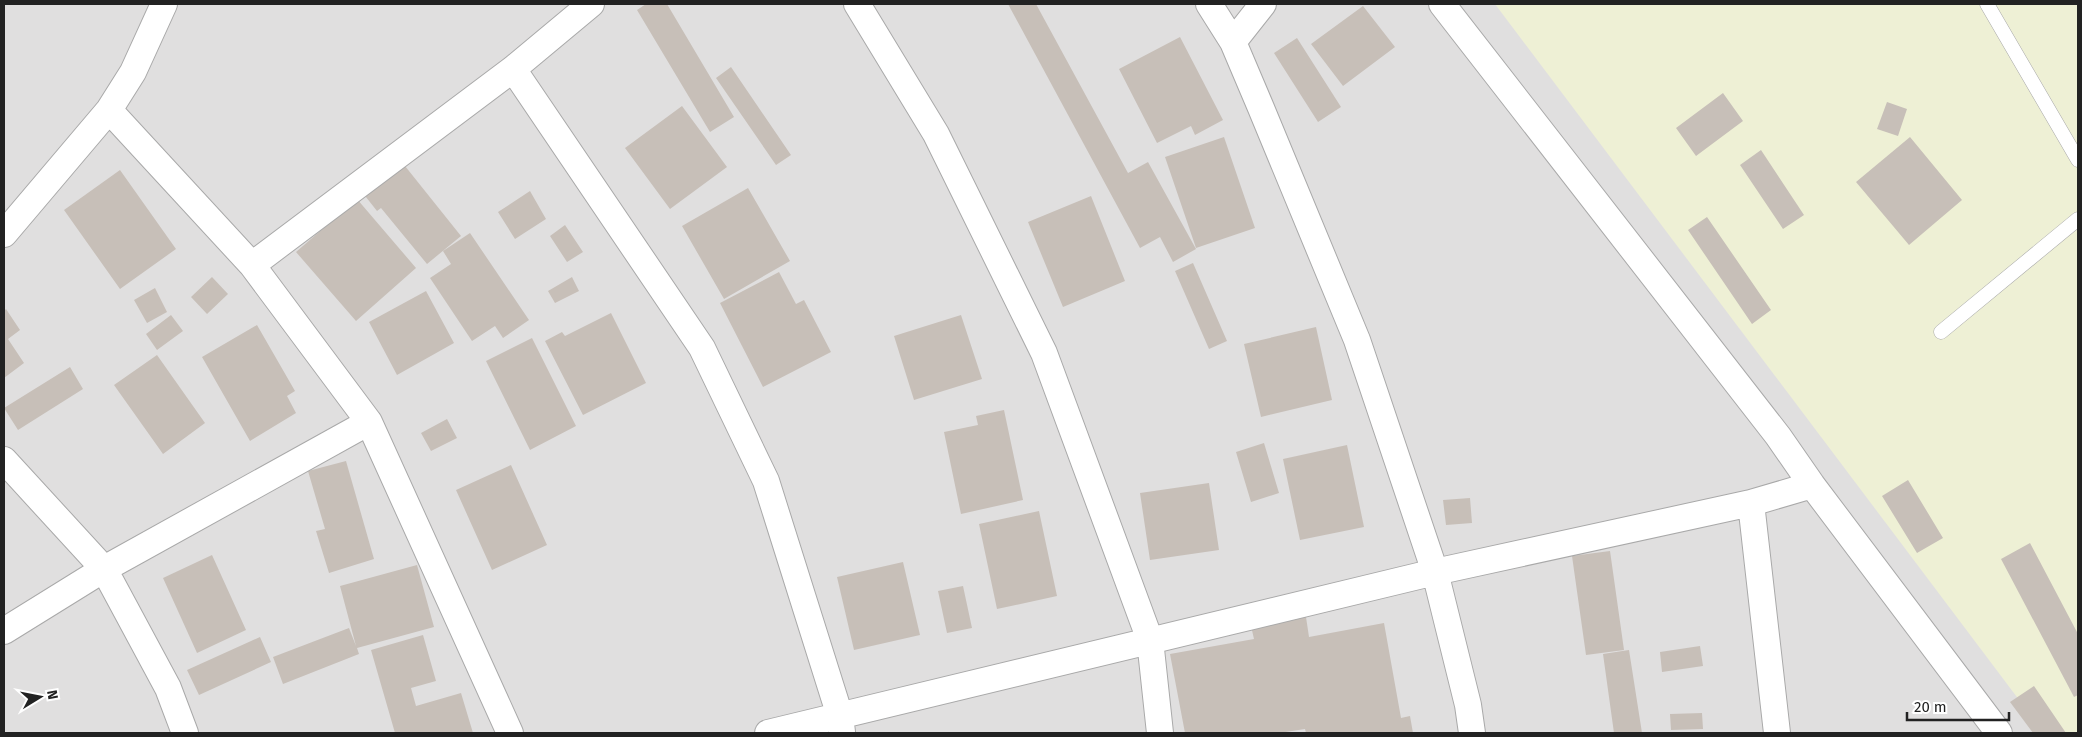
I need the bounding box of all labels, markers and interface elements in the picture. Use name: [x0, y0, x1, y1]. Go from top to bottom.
north arrow: [15, 672, 65, 722]
text: N: [43, 689, 61, 701]
scale bar: [1907, 690, 2010, 722]
text: 20 m: [1914, 698, 1947, 716]

